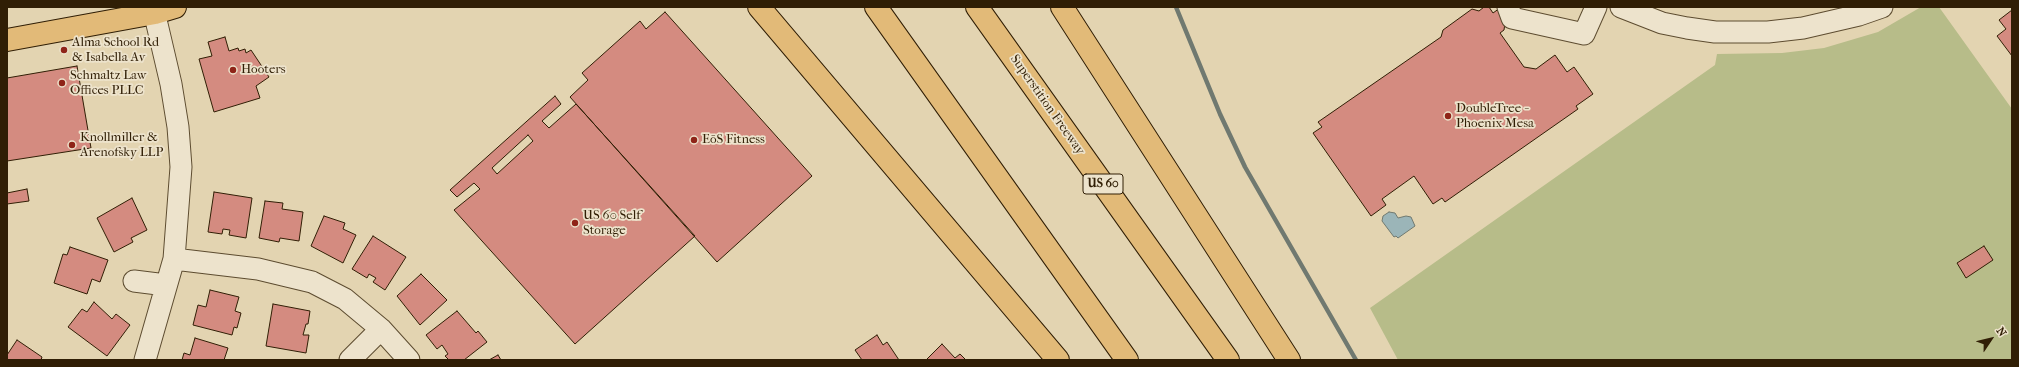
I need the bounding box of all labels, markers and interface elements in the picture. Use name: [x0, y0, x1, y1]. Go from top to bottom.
place label: Alma School Rd & Isabella Av: [72, 35, 159, 66]
marker: Alma School Rd & Isabella Av: [59, 45, 69, 55]
street label: Superstition Freeway: [1007, 52, 1087, 158]
place label: Hooters: [241, 62, 286, 78]
marker: Hooters: [228, 65, 238, 75]
place label: Schmaltz Law Offices PLLC: [70, 68, 147, 99]
marker: Schmaltz Law Offices PLLC: [57, 78, 67, 88]
place label: DoubleTree - Phoenix Mesa: [1456, 101, 1534, 132]
marker: DoubleTree - Phoenix Mesa: [1443, 111, 1453, 121]
place label: Knollmiller & Arenofsky LLP: [80, 130, 163, 161]
place label: EōS Fitness: [702, 132, 765, 148]
marker: EōS Fitness: [689, 135, 699, 145]
marker: Knollmiller & Arenofsky LLP: [67, 140, 77, 150]
road number: US 60: [1083, 174, 1123, 194]
place label: US 60 Self Storage: [583, 208, 641, 239]
marker: US 60 Self Storage: [570, 218, 580, 228]
north arrow: [1971, 319, 2011, 359]
text: N: [1994, 325, 2009, 339]

